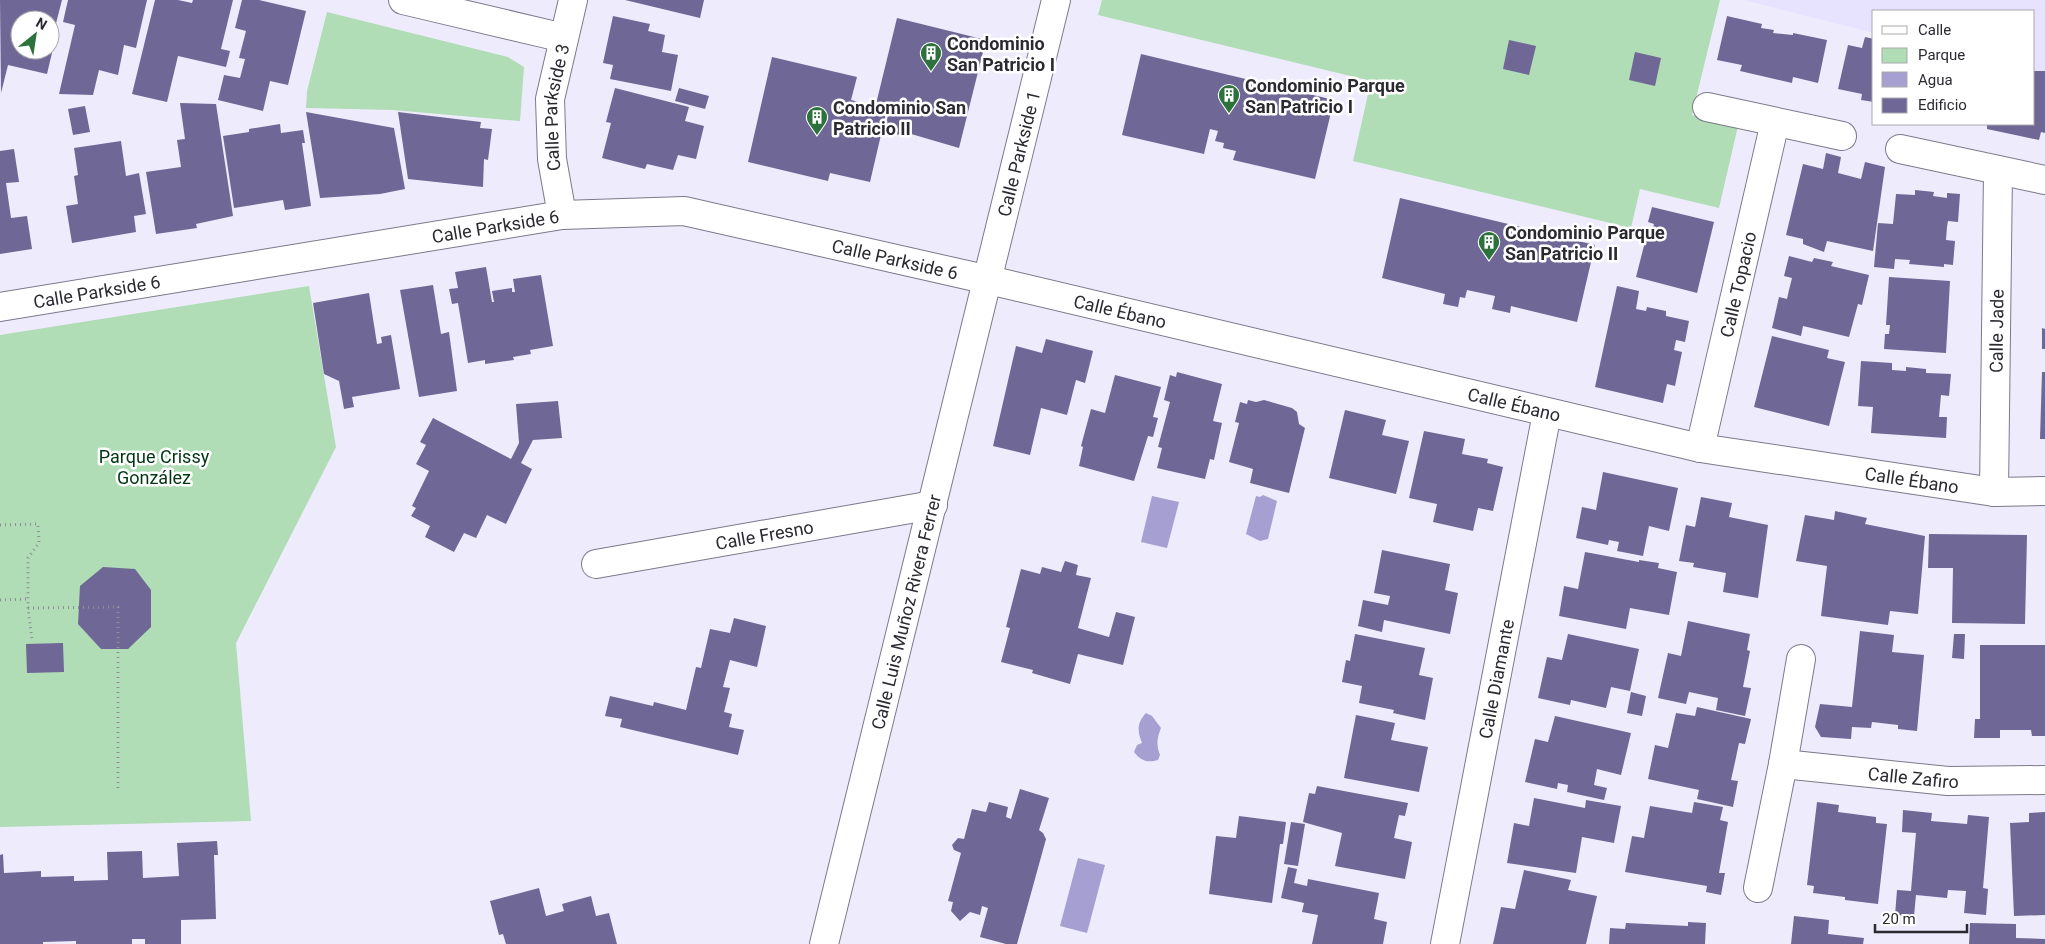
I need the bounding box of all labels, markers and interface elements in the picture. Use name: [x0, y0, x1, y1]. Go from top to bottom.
north arrow: [10, 10, 60, 60]
legend: [1872, 10, 2035, 125]
text: N: [33, 14, 50, 33]
text: Calle: [1918, 21, 1951, 39]
place label: Condominio San Patricio I: [947, 33, 1055, 75]
building icon: Condominio San Patricio I: [919, 41, 943, 72]
street label: Calle Parkside 3: [540, 42, 573, 173]
text: Parque: [1918, 46, 1965, 64]
text: Agua: [1918, 71, 1953, 89]
place label: Condominio Parque San Patricio I: [1245, 75, 1405, 117]
building icon: Condominio Parque San Patricio I: [1217, 83, 1241, 114]
street label: Calle Parkside 1: [993, 89, 1044, 218]
text: Edificio: [1918, 96, 1967, 114]
place label: Condominio San Patricio II: [833, 97, 966, 139]
building icon: Condominio San Patricio II: [805, 105, 829, 136]
street label: Calle Parkside 6: [430, 205, 561, 247]
place label: Condominio Parque San Patricio II: [1505, 222, 1665, 264]
street label: Calle Topacio: [1715, 229, 1760, 339]
building icon: Condominio Parque San Patricio II: [1477, 230, 1501, 261]
street label: Calle Parkside 6: [830, 234, 960, 283]
street label: Calle Parkside 6: [32, 270, 162, 312]
street label: Calle Jade: [1985, 289, 2007, 373]
street label: Calle Ébano: [1072, 290, 1169, 332]
street label: Calle Ébano: [1466, 383, 1563, 425]
park label: Parque Crissy González: [99, 446, 210, 488]
street label: Calle Ébano: [1863, 462, 1960, 497]
street label: Calle Luis Muñoz Rivera Ferrer: [867, 492, 945, 732]
street label: Calle Fresno: [714, 516, 815, 553]
street label: Calle Diamante: [1474, 617, 1518, 740]
street label: Calle Zafiro: [1867, 762, 1959, 791]
scale bar: [1875, 902, 1968, 934]
text: 20 m: [1882, 910, 1916, 928]

